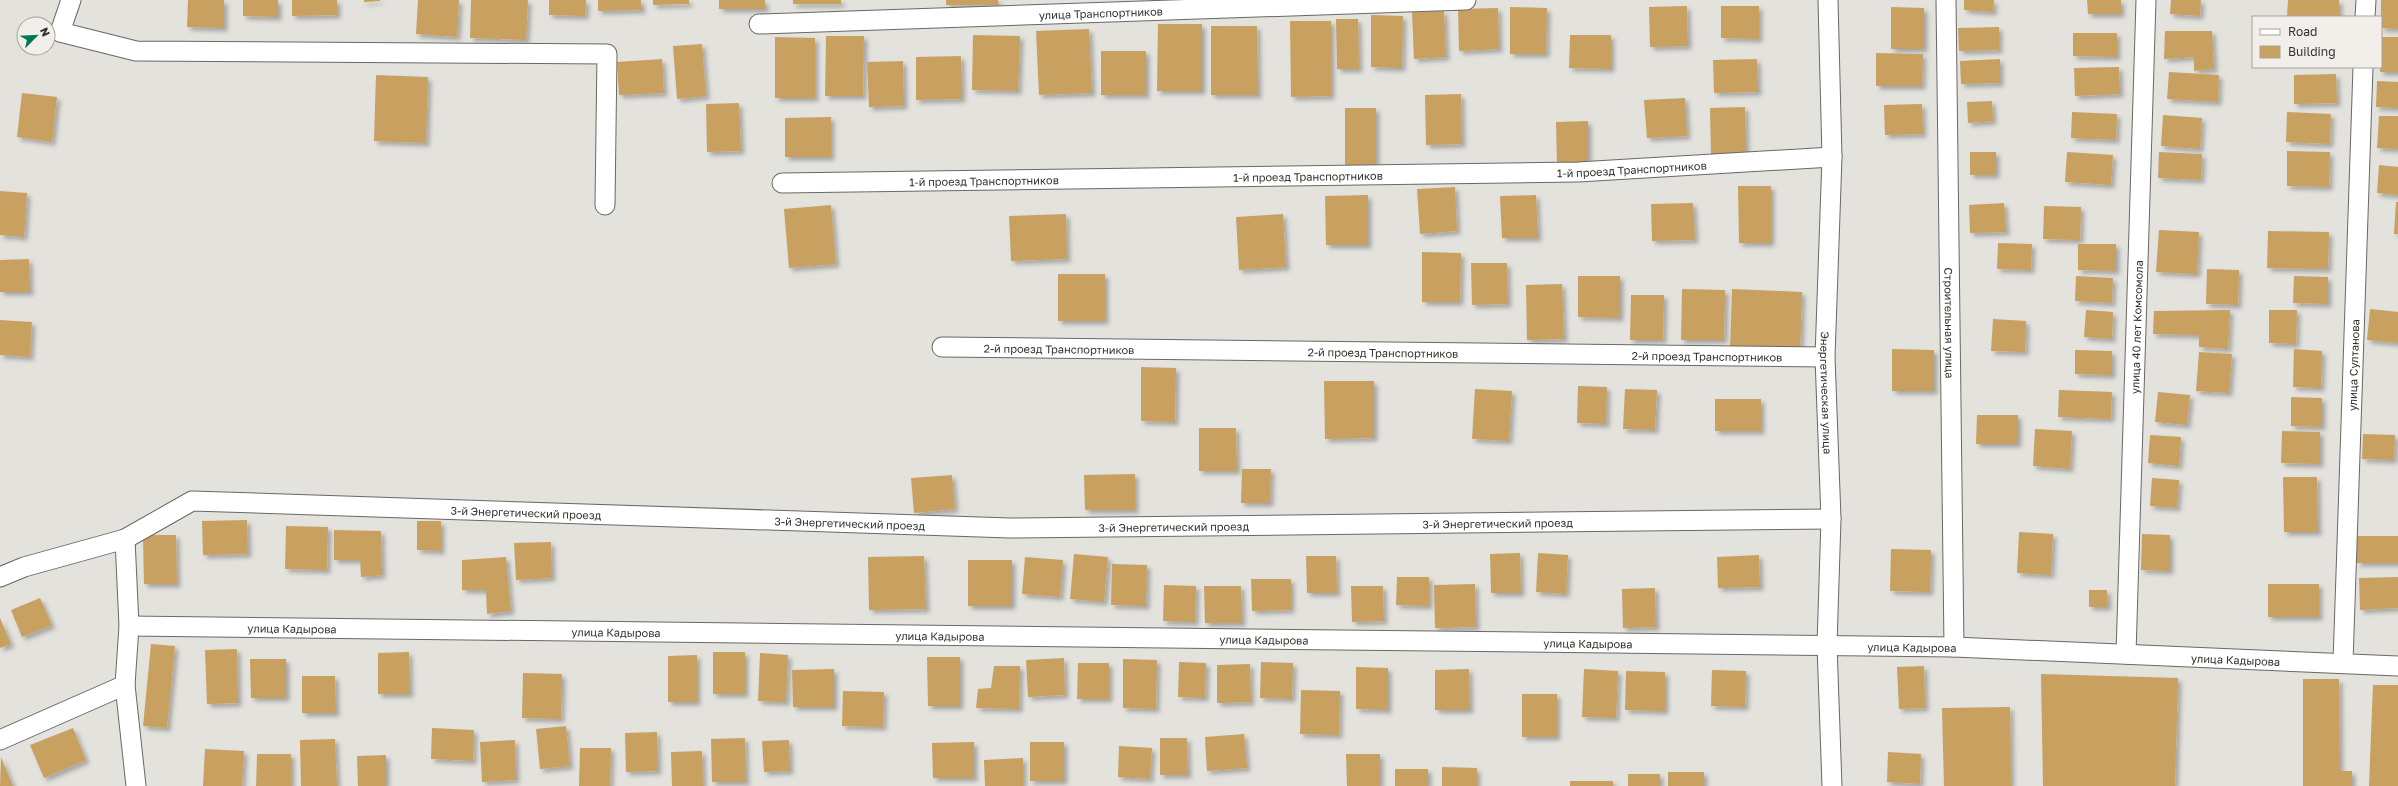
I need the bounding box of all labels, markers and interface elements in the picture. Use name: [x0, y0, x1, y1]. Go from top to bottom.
street label: улица Транспортников: [1039, 4, 1163, 21]
north arrow: [16, 16, 56, 56]
legend: [2252, 16, 2382, 68]
text: Road: [2288, 24, 2317, 39]
text: N: [38, 25, 53, 38]
text: Building: [2288, 44, 2336, 59]
street label: 1-й проезд Транспортников: [1557, 158, 1707, 179]
street label: 1-й проезд Транспортников: [1233, 168, 1383, 183]
street label: 1-й проезд Транспортников: [909, 173, 1059, 188]
street label: улица 40 лет Комсомола: [2127, 260, 2145, 394]
street label: Строительная улица: [1943, 267, 1957, 379]
street label: улица Султанова: [2345, 319, 2361, 411]
street label: Энергетическая улица: [1818, 331, 1835, 454]
street label: 2-й проезд Транспортников: [984, 341, 1134, 356]
street label: 2-й проезд Транспортников: [1308, 345, 1458, 359]
street label: 2-й проезд Транспортников: [1631, 348, 1782, 363]
street label: 3-й Энергетический проезд: [450, 503, 602, 521]
street label: 3-й Энергетический проезд: [774, 514, 926, 532]
street label: 3-й Энергетический проезд: [1422, 515, 1573, 530]
street label: 3-й Энергетический проезд: [1098, 519, 1249, 534]
street label: улица Кадырова: [247, 621, 337, 635]
street label: улица Кадырова: [571, 625, 661, 639]
street label: улица Кадырова: [895, 628, 985, 642]
street label: улица Кадырова: [1219, 632, 1309, 646]
street label: улица Кадырова: [1543, 636, 1633, 650]
street label: улица Кадырова: [1867, 640, 1957, 654]
street label: улица Кадырова: [2191, 651, 2281, 667]

